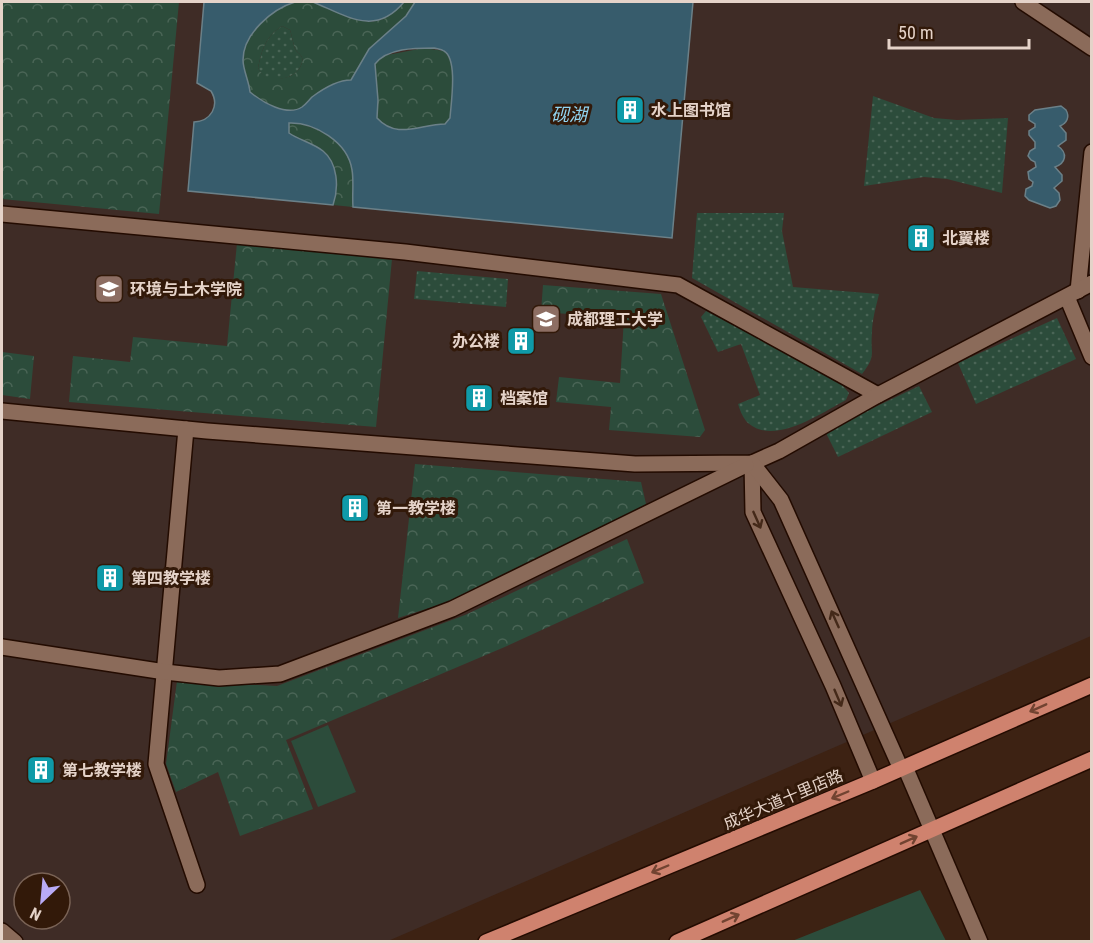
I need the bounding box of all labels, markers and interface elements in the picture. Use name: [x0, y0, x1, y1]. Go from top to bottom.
scale bar: [889, 12, 1028, 50]
text: 50 m: [898, 22, 933, 43]
building icon: 水上图书馆: [614, 94, 646, 126]
place label: 水上图书馆: [651, 101, 731, 120]
water label: 砚湖: [551, 104, 590, 125]
building icon: 北翼楼: [905, 222, 937, 254]
place label: 北翼楼: [942, 229, 990, 248]
school or university icon: 环境与土木学院: [93, 273, 125, 305]
place label: 环境与土木学院: [130, 280, 242, 299]
school or university icon: 成都理工大学: [530, 303, 562, 335]
place label: 成都理工大学: [567, 310, 663, 329]
building icon: 办公楼: [505, 325, 537, 357]
place label: 办公楼: [452, 332, 500, 351]
building icon: 档案馆: [463, 382, 495, 414]
place label: 档案馆: [500, 389, 548, 408]
building icon: 第一教学楼: [339, 492, 371, 524]
place label: 第一教学楼: [376, 499, 456, 518]
one-way arrow: [752, 511, 763, 529]
building icon: 第四教学楼: [94, 562, 126, 594]
place label: 第四教学楼: [131, 569, 211, 588]
one-way arrow: [828, 611, 840, 629]
one-way arrow: [833, 688, 844, 707]
one-way arrow: [1029, 704, 1047, 715]
building icon: 第七教学楼: [25, 754, 57, 786]
place label: 第七教学楼: [62, 761, 142, 780]
street label: 成华大道十里店路: [721, 766, 846, 833]
one-way arrow: [831, 790, 850, 801]
one-way arrow: [900, 834, 918, 845]
one-way arrow: [651, 864, 670, 875]
north arrow: [12, 871, 72, 931]
text: N: [27, 903, 44, 925]
one-way arrow: [721, 912, 739, 923]

